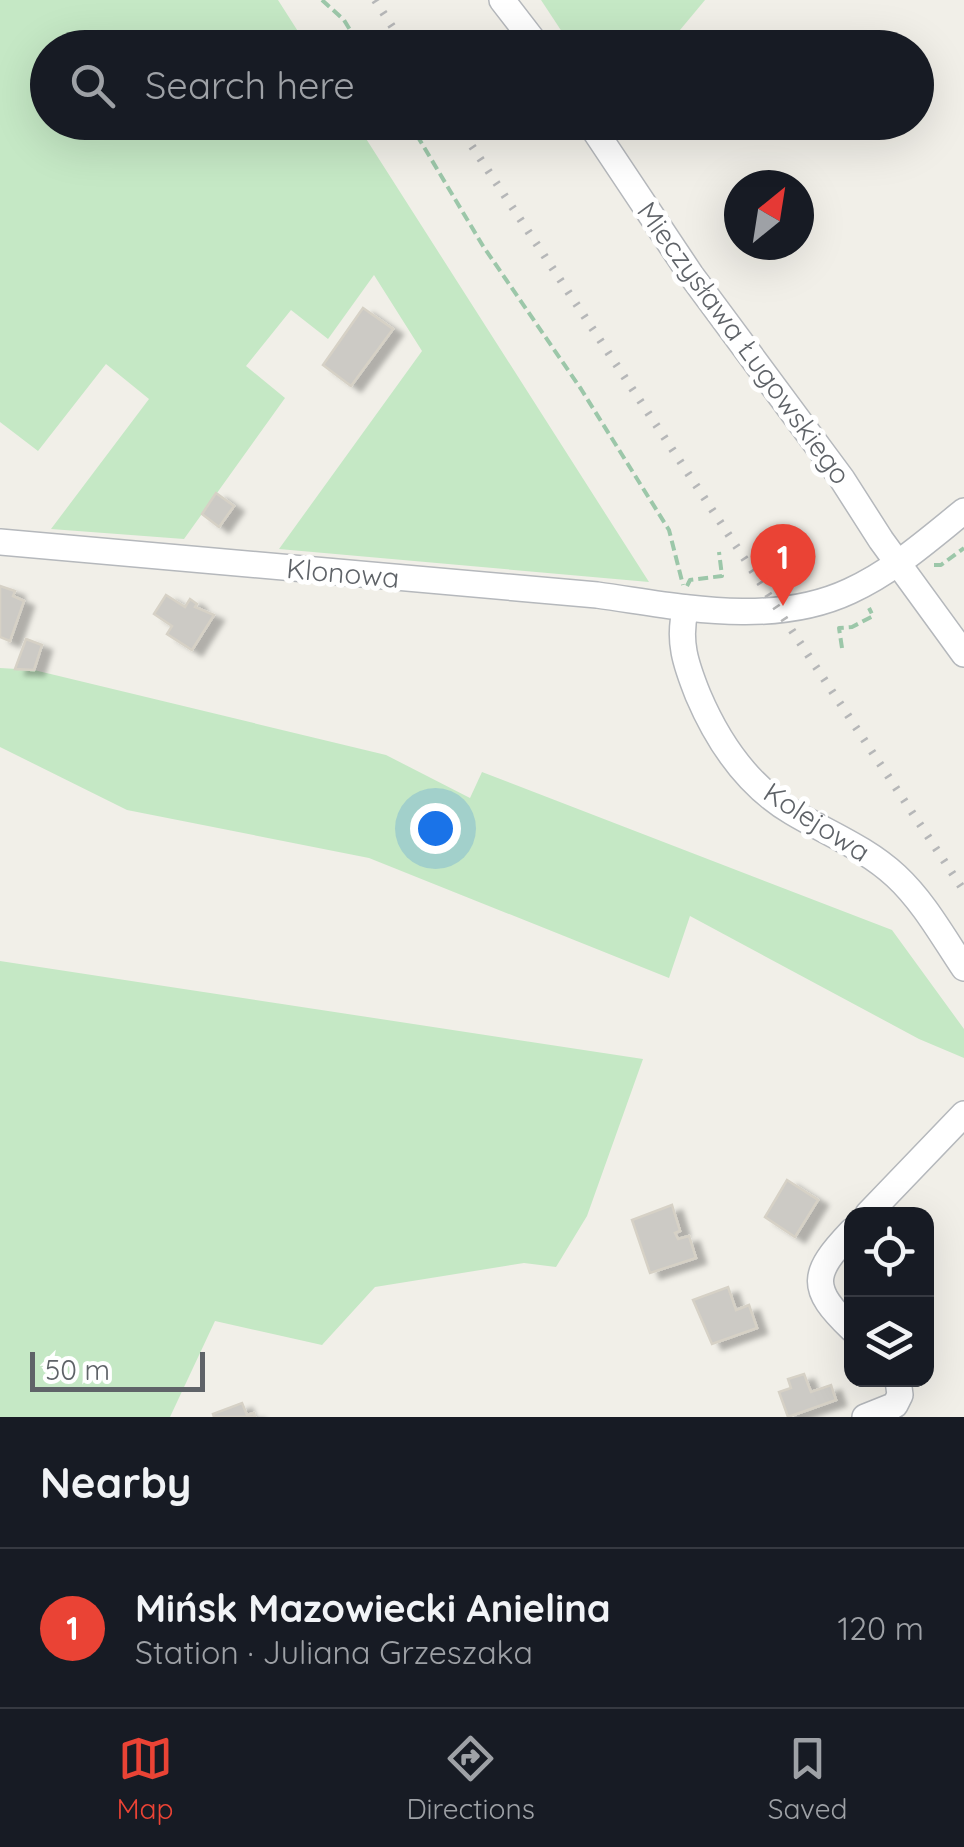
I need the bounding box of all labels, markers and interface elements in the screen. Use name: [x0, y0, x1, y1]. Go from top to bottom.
search box: [30, 30, 934, 140]
icon: search: [65, 58, 120, 113]
text: Search here: [145, 61, 355, 109]
north arrow: [724, 170, 814, 260]
street label: Mieczysława Ługowskiego: [630, 195, 859, 491]
pin: 1: [750, 524, 816, 606]
street label: Klonowa: [285, 550, 401, 595]
street label: Kolejowa: [757, 774, 877, 869]
your location: [410, 803, 461, 854]
map controls: [844, 1207, 934, 1387]
button: locate: [844, 1207, 934, 1297]
button: layers: [844, 1297, 934, 1387]
scale bar: [30, 1347, 205, 1392]
text: 50 m: [45, 1352, 110, 1387]
text: Nearby: [40, 1456, 191, 1509]
text: Mińsk Mazowiecki Anielina: [135, 1584, 611, 1632]
text: 1: [66, 1608, 79, 1648]
text: 120 m: [837, 1608, 924, 1648]
text: Station · Juliana Grzeszaka: [135, 1632, 533, 1672]
tab: Map: [116, 1731, 174, 1826]
tab: Directions: [406, 1731, 535, 1826]
tab: Saved: [768, 1731, 848, 1826]

